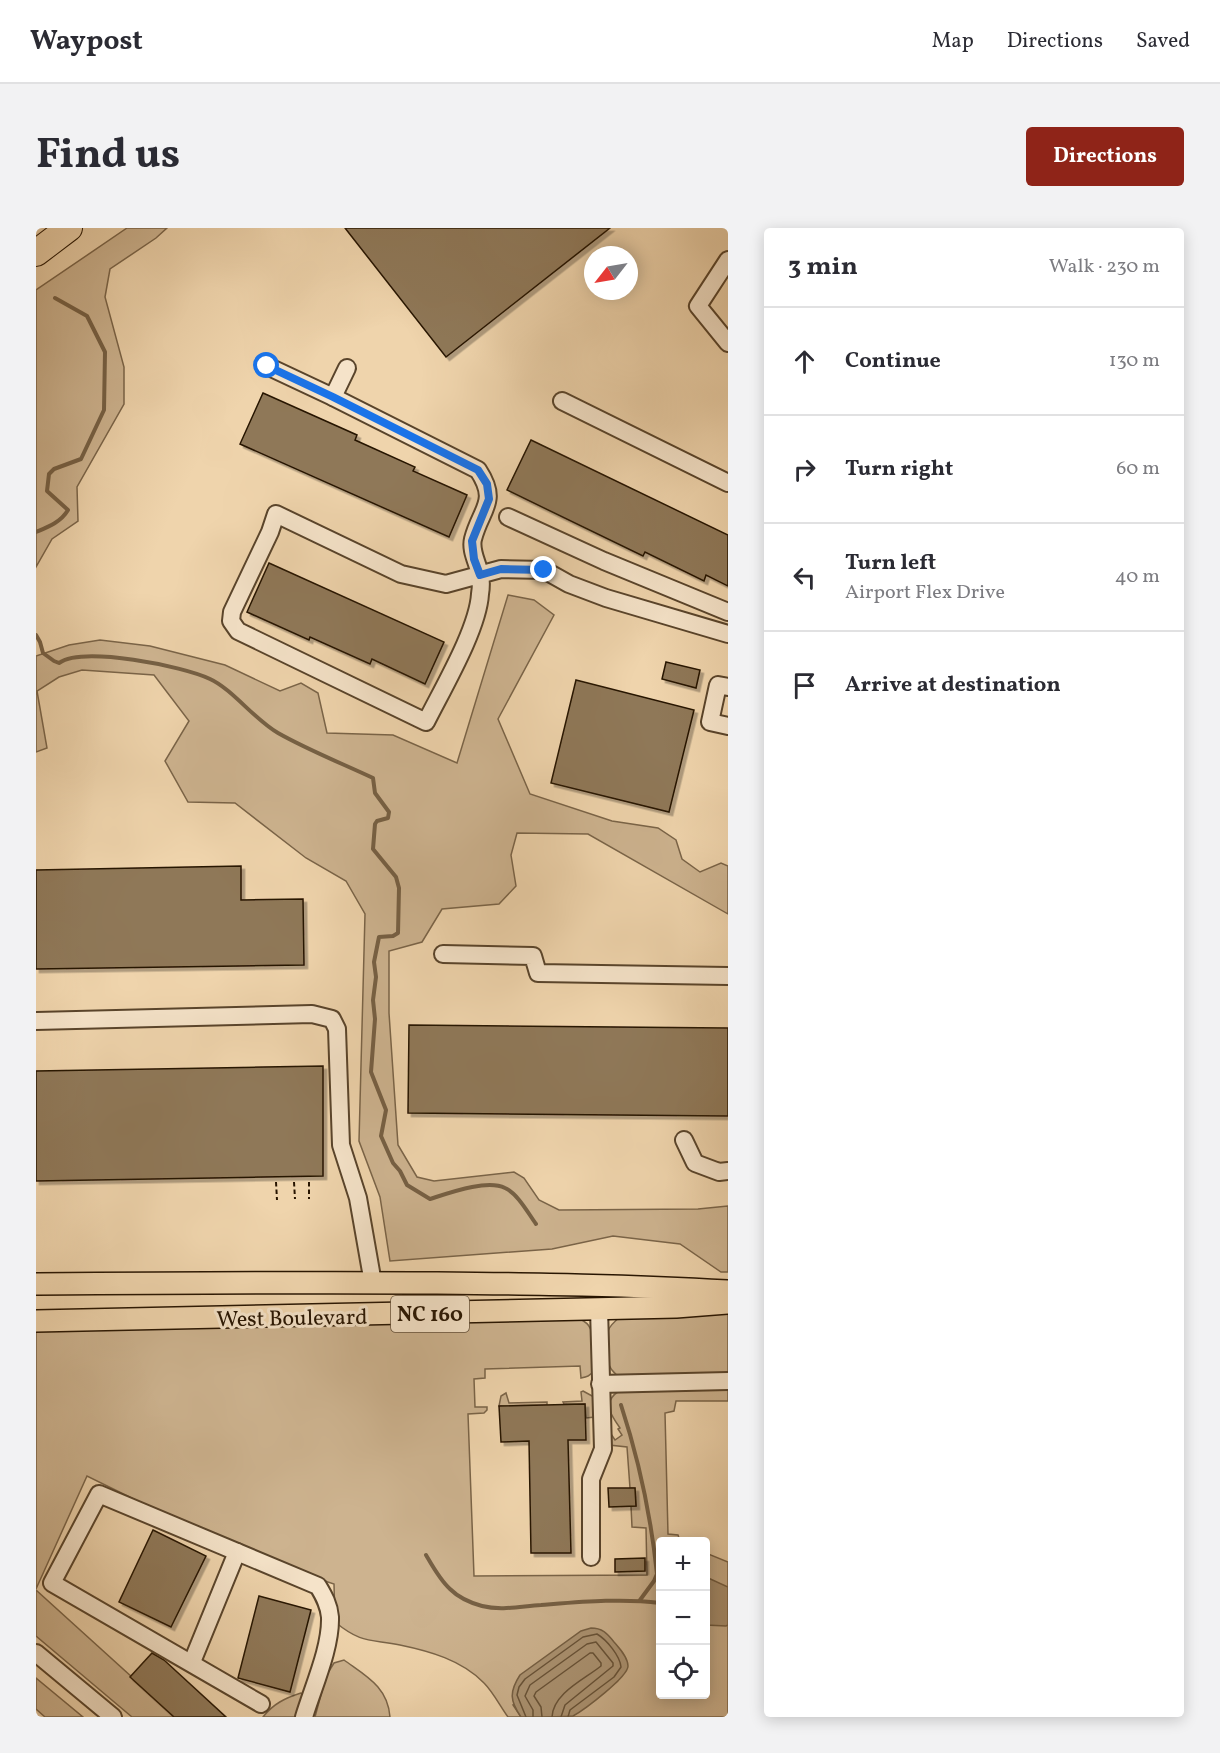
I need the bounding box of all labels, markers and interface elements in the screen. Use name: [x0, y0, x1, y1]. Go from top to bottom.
text: Waypost: [30, 22, 143, 61]
text: Map: [932, 27, 974, 56]
text: Directions: [1007, 27, 1103, 56]
text: Saved: [1136, 27, 1190, 56]
text: Find us: [36, 127, 180, 186]
button: Directions: [1026, 127, 1184, 186]
north arrow: [584, 246, 638, 300]
text: 3 min: [788, 249, 858, 285]
text: Walk · 230 m: [1049, 253, 1160, 281]
icon: ahead: [788, 345, 821, 378]
text: Continue: [845, 346, 941, 377]
text: 130 m: [1109, 347, 1160, 375]
route start: [253, 352, 279, 378]
icon: right: [788, 453, 821, 486]
text: Turn right: [845, 454, 953, 485]
text: 60 m: [1116, 455, 1160, 483]
text: Turn left: [845, 548, 936, 579]
route end: [530, 556, 556, 582]
icon: left: [788, 561, 821, 594]
text: 40 m: [1115, 563, 1160, 591]
text: Airport Flex Drive: [845, 579, 1005, 607]
icon: arrive: [788, 669, 821, 702]
text: Arrive at destination: [845, 670, 1061, 701]
road number: NC 160: [391, 1296, 469, 1332]
street label: West Boulevard: [216, 1303, 368, 1336]
map controls: [656, 1537, 710, 1699]
button: +: [656, 1537, 710, 1591]
button: −: [656, 1591, 710, 1645]
button: locate: [656, 1645, 710, 1699]

